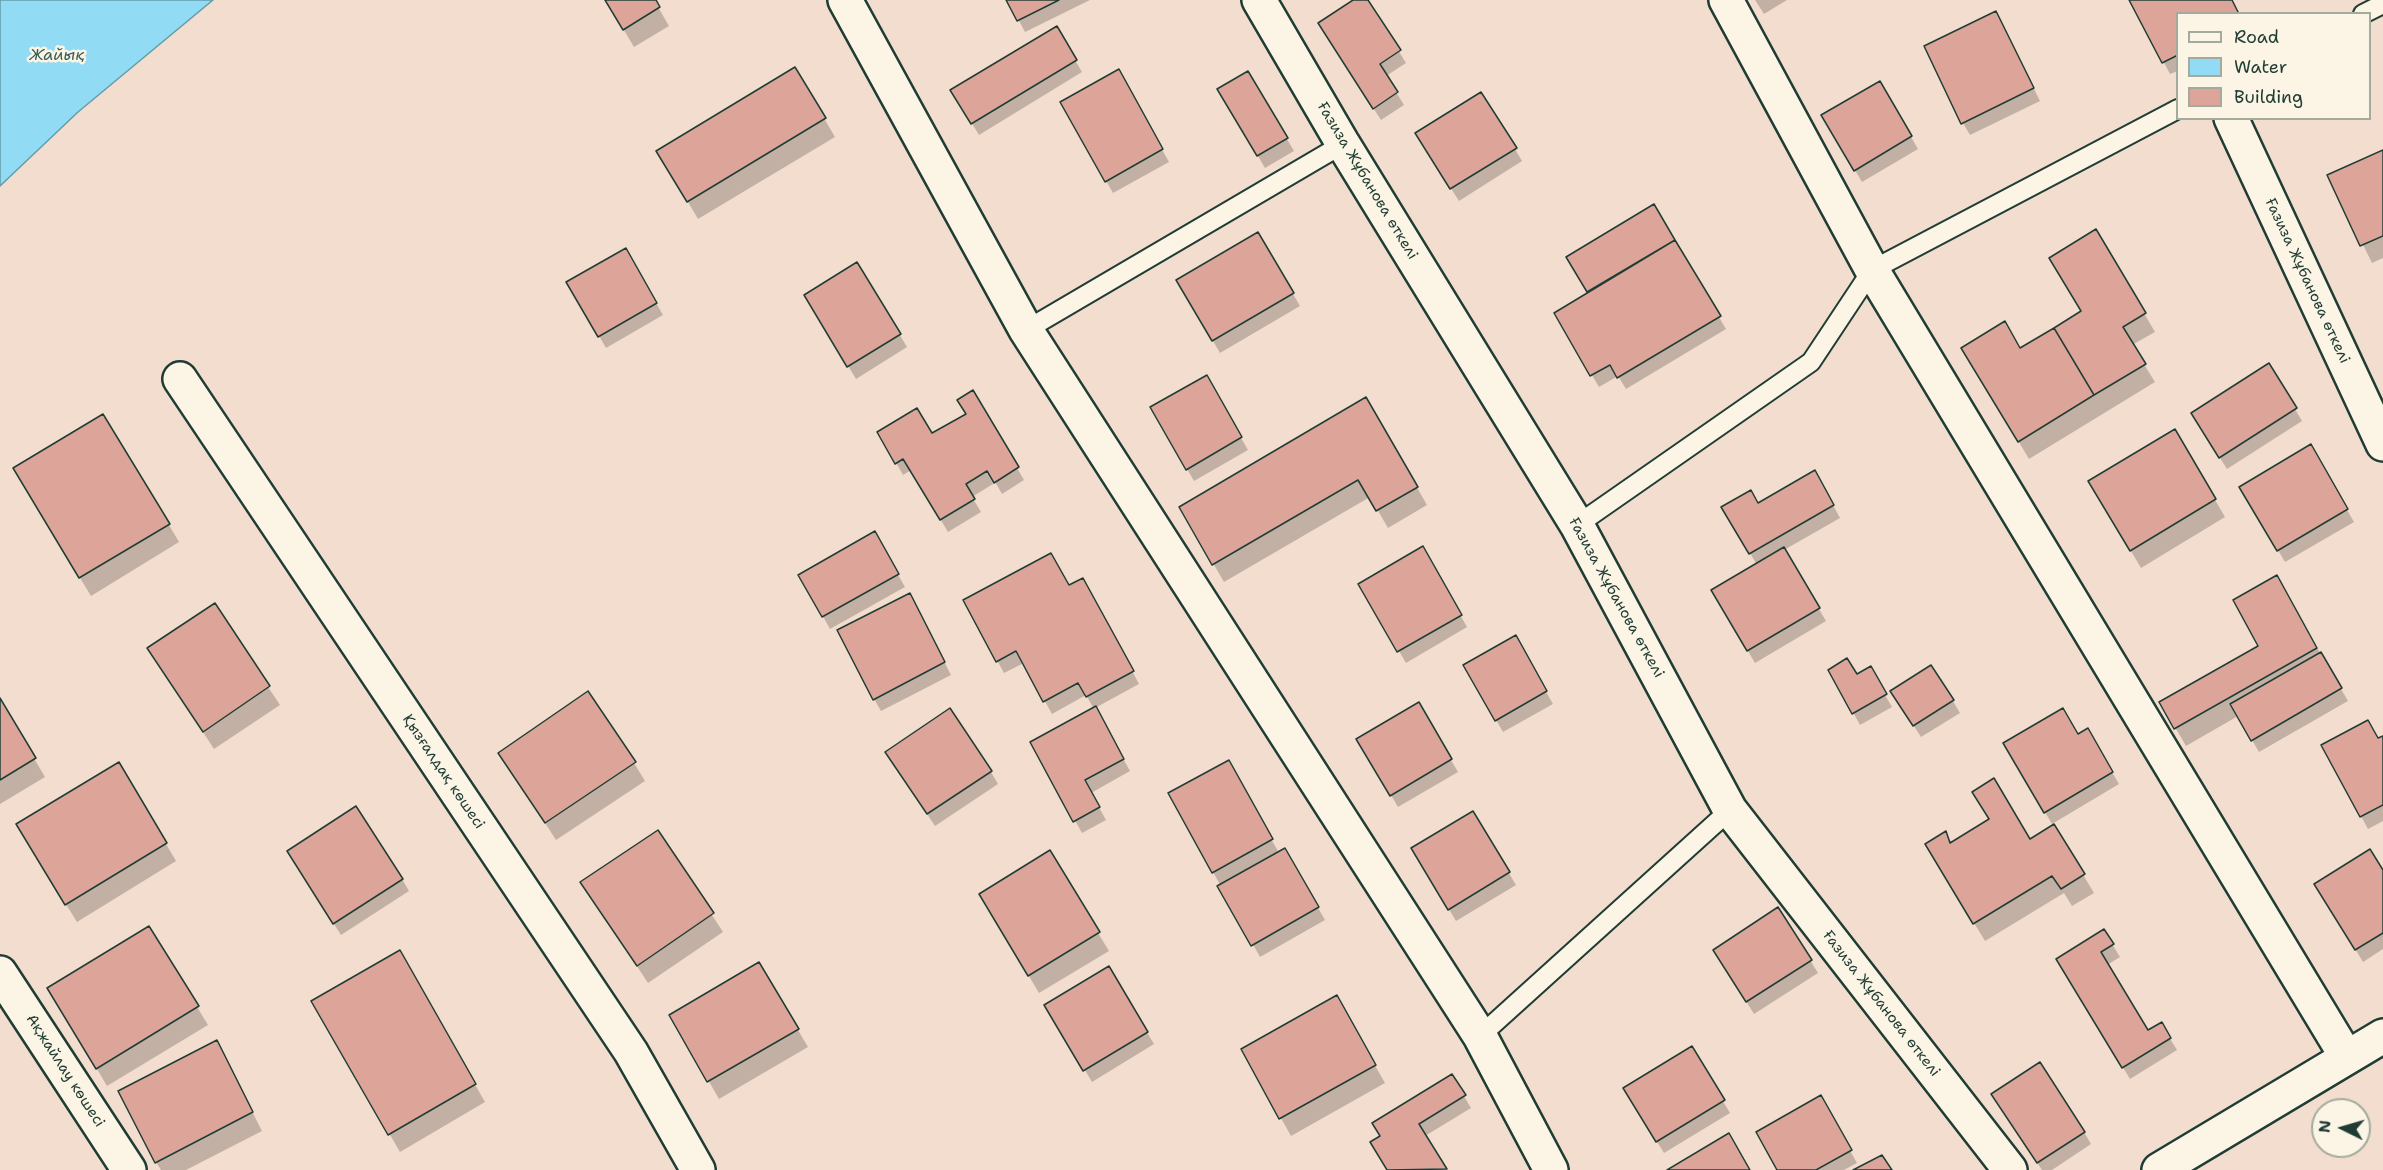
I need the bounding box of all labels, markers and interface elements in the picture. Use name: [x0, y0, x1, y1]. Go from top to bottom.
legend: [2176, 12, 2371, 120]
text: Road: [2234, 25, 2279, 49]
water label: Жайық: [29, 46, 85, 66]
text: Water: [2234, 55, 2287, 79]
text: Building: [2234, 85, 2303, 109]
street label: Ғазиза Жұбанова өткелі: [1313, 99, 1421, 263]
street label: Ғазиза Жұбанова өткелі: [2261, 195, 2353, 367]
street label: Ғазиза Жұбанова өткелі: [1564, 515, 1668, 681]
street label: Қызғалдақ көшесі: [398, 711, 488, 833]
street label: Ғазиза Жұбанова өткелі: [1818, 927, 1944, 1081]
street label: Ақжайлау көшесі: [22, 1011, 108, 1131]
north arrow: [2311, 1098, 2371, 1158]
text: N: [2314, 1119, 2336, 1134]

